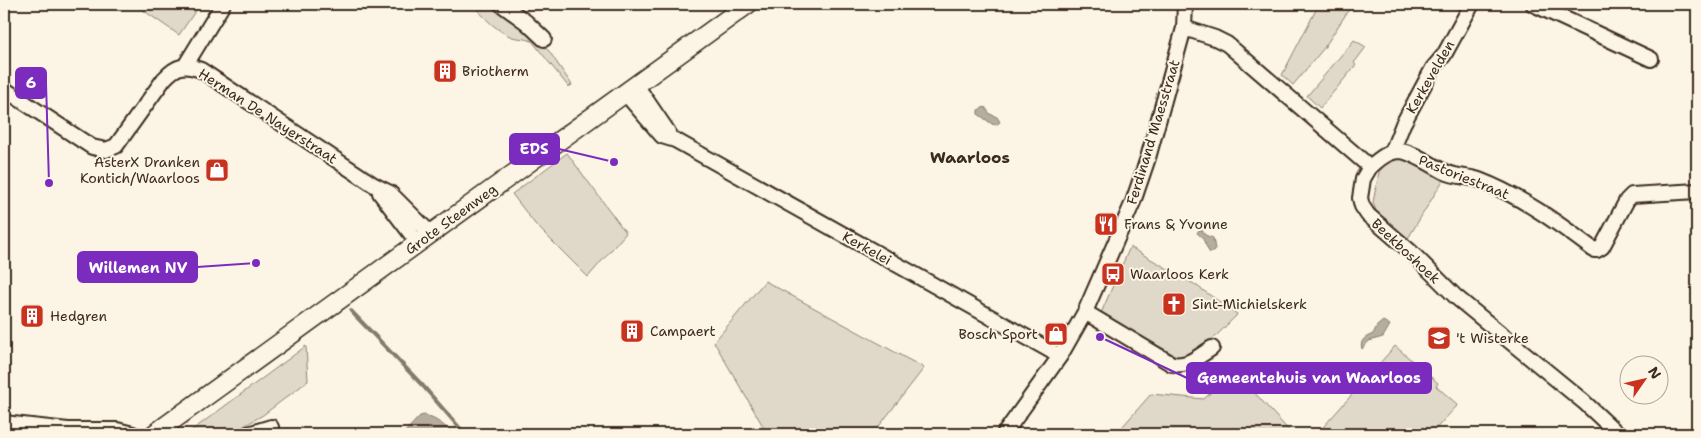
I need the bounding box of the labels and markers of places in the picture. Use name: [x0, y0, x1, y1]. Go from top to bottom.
building icon: Briotherm: [432, 58, 458, 84]
place label: Briotherm: [462, 62, 529, 80]
callout: 6: [16, 68, 46, 98]
callout: EDS: [510, 134, 559, 164]
place label: AsterX Dranken Kontich/Waarloos: [80, 153, 200, 187]
shop icon: AsterX Dranken Kontich/Waarloos: [204, 157, 230, 183]
restaurant icon: Frans & Yvonne: [1093, 211, 1119, 237]
place label: Frans & Yvonne: [1124, 215, 1228, 233]
callout: Willemen NV: [78, 252, 197, 282]
bus stop icon: Waarloos Kerk: [1100, 261, 1126, 287]
place label: Waarloos Kerk: [1130, 265, 1229, 283]
church icon: Sint-Michielskerk: [1161, 291, 1187, 317]
place label: Sint-Michielskerk: [1192, 295, 1307, 313]
building icon: Hedgren: [19, 303, 45, 329]
place label: Hedgren: [50, 307, 108, 325]
building icon: Campaert: [619, 318, 645, 344]
shop icon: Bosch Sport: [1043, 321, 1069, 347]
place label: Campaert: [650, 322, 716, 340]
place label: Bosch Sport: [958, 325, 1038, 343]
school or university icon: 't Wisterke: [1426, 325, 1452, 351]
place label: 't Wisterke: [1456, 329, 1529, 347]
callout: Gemeentehuis van Waarloos: [1187, 363, 1431, 393]

